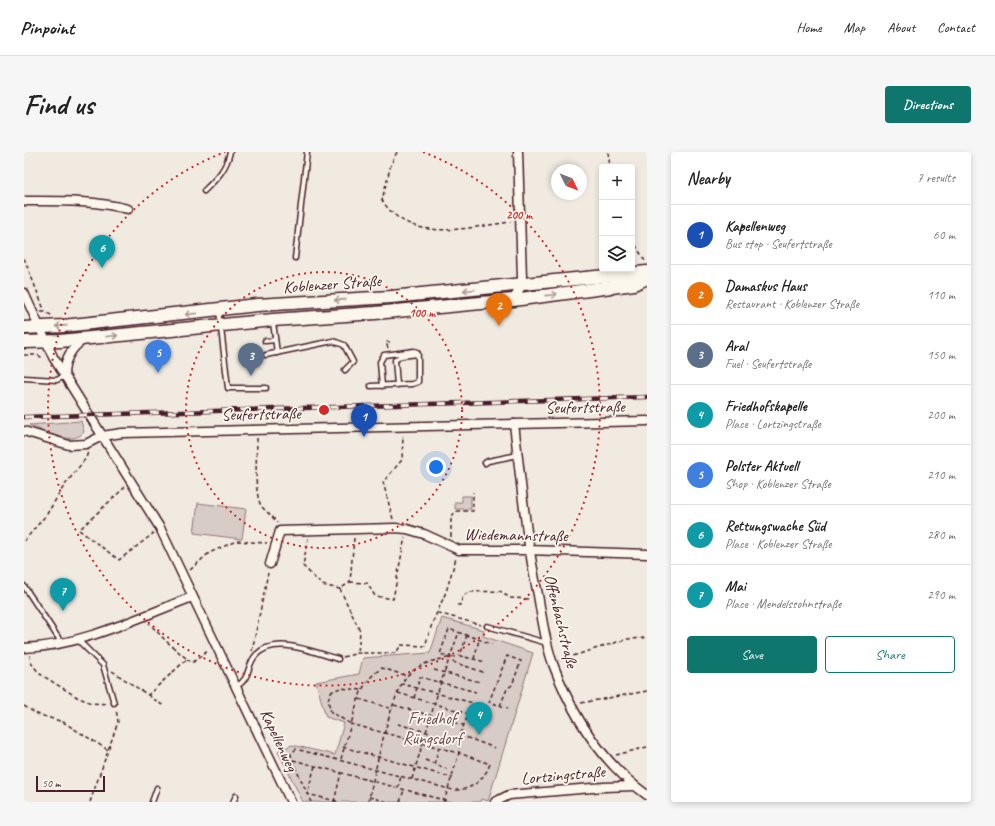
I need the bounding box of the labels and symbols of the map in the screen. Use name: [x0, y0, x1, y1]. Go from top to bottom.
north arrow: [551, 164, 587, 200]
text: 200 m: [506, 207, 533, 223]
pin: 6: [89, 235, 115, 268]
street label: Koblenzer Straße: [282, 270, 383, 298]
one-way arrow: [463, 286, 476, 293]
one-way arrow: [545, 291, 558, 299]
pin: 2: [486, 293, 512, 326]
one-way arrow: [334, 297, 347, 304]
text: 100 m: [409, 305, 436, 321]
one-way arrow: [185, 310, 198, 317]
one-way arrow: [55, 323, 68, 330]
one-way arrow: [105, 332, 118, 339]
pin: 5: [145, 340, 171, 373]
pin: 3: [238, 343, 264, 376]
street label: Seufertstraße: [545, 396, 626, 418]
street label: Seufertstraße: [221, 403, 302, 425]
centre of rings: [317, 403, 331, 417]
pin: 1: [351, 404, 377, 437]
your location: [426, 457, 446, 477]
street label: Wiedemannstraße: [464, 524, 569, 546]
street label: Offenbachstraße: [539, 572, 583, 671]
pin: 7: [50, 578, 76, 611]
pin: 4: [466, 702, 492, 735]
street label: Kapellenweg: [255, 705, 303, 775]
park label: Friedhof Rüngsdorf: [403, 708, 465, 749]
street label: Lortzingstraße: [520, 761, 607, 789]
scale bar: [36, 774, 105, 793]

